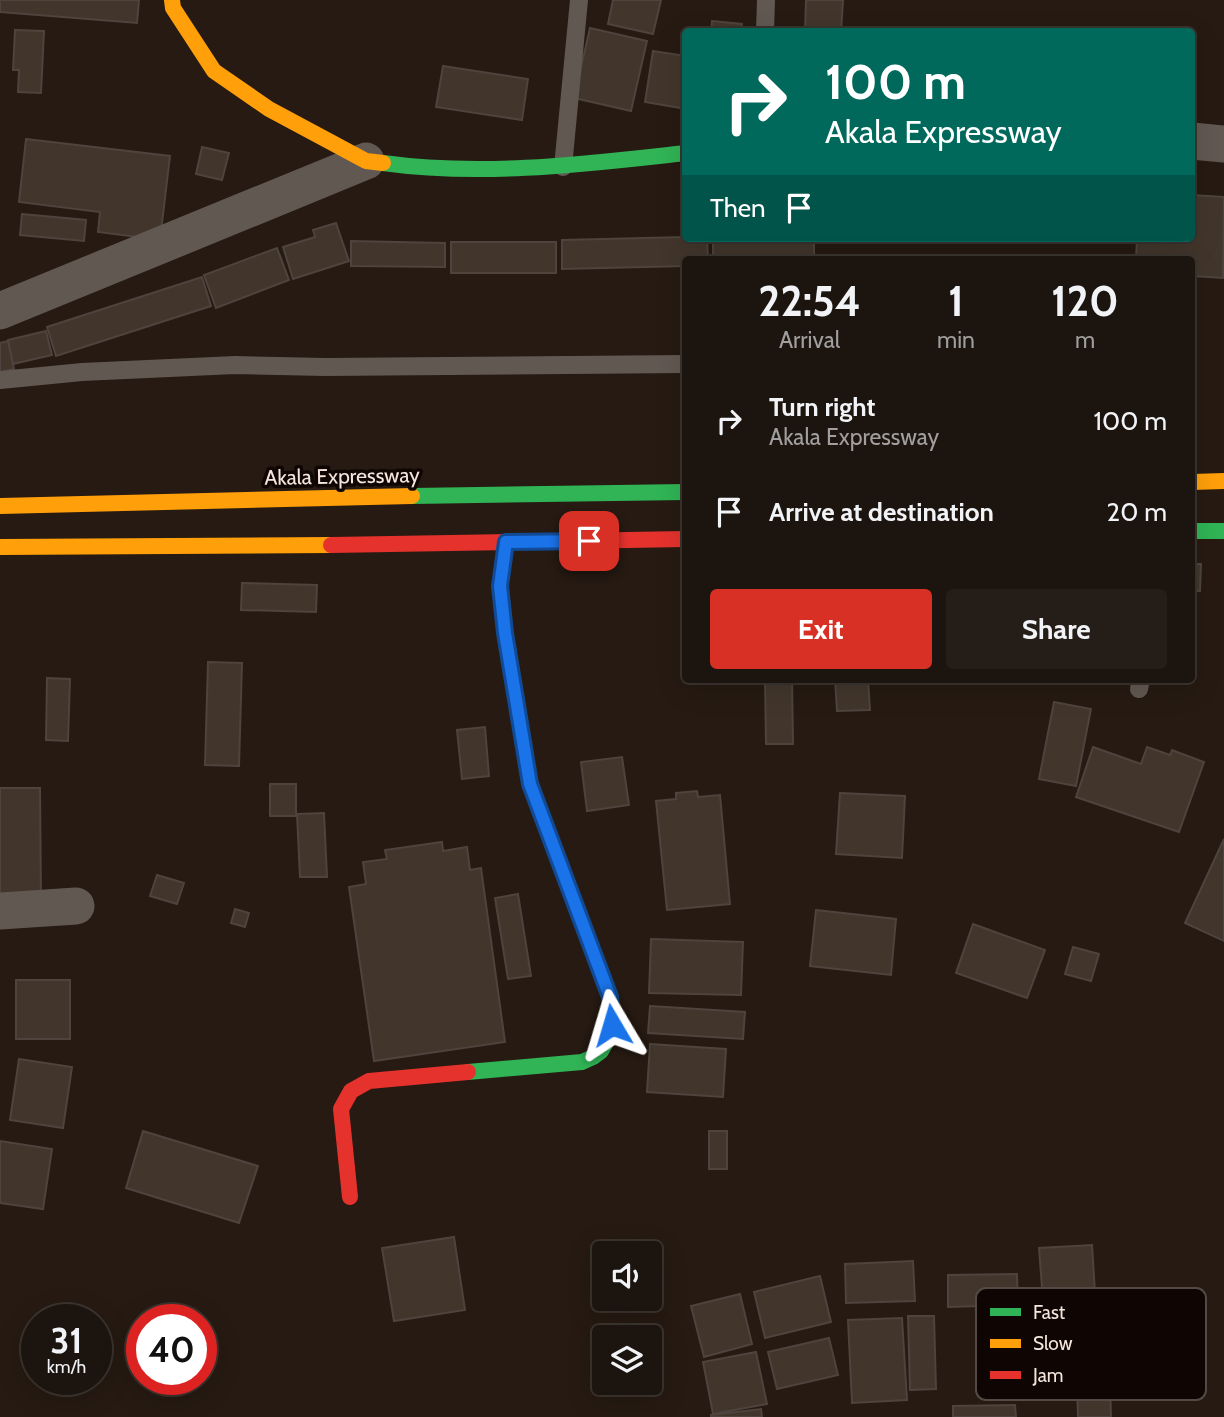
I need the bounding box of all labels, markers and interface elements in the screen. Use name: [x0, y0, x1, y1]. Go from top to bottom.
text: 100 m: [825, 52, 966, 111]
icon: right: [710, 56, 801, 147]
text: Akala Expressway: [825, 112, 1062, 151]
icon: arrive: [780, 189, 818, 227]
text: Then: [710, 192, 766, 224]
text: 22:54: [758, 275, 861, 327]
text: 1: [948, 275, 964, 327]
text: 120: [1051, 275, 1119, 327]
text: Arrival: [779, 326, 840, 354]
text: min: [937, 326, 975, 354]
text: m: [1075, 326, 1095, 354]
text: Turn right: [769, 391, 875, 423]
icon: right: [710, 402, 748, 440]
text: 100 m: [1094, 405, 1167, 437]
text: Akala Expressway: [769, 423, 939, 451]
street label: Akala Expressway: [264, 462, 420, 490]
icon: arrive: [710, 493, 748, 531]
text: Arrive at destination: [769, 496, 994, 528]
text: 20 m: [1107, 496, 1167, 528]
pin: [559, 511, 619, 571]
icon: arrive: [570, 522, 608, 560]
button: Exit: [710, 589, 932, 669]
button: Share: [946, 589, 1167, 669]
position arrow: [575, 988, 649, 1062]
map controls: [592, 1241, 662, 1395]
button: sound: [592, 1241, 662, 1311]
legend: [976, 1288, 1206, 1400]
text: Fast: [1033, 1301, 1066, 1324]
speed limit sign: 40: [126, 1304, 217, 1395]
text: 31: [51, 1319, 82, 1362]
button: layers: [592, 1325, 662, 1395]
text: Slow: [1033, 1332, 1073, 1355]
text: km/h: [47, 1356, 86, 1378]
text: Jam: [1032, 1364, 1063, 1387]

